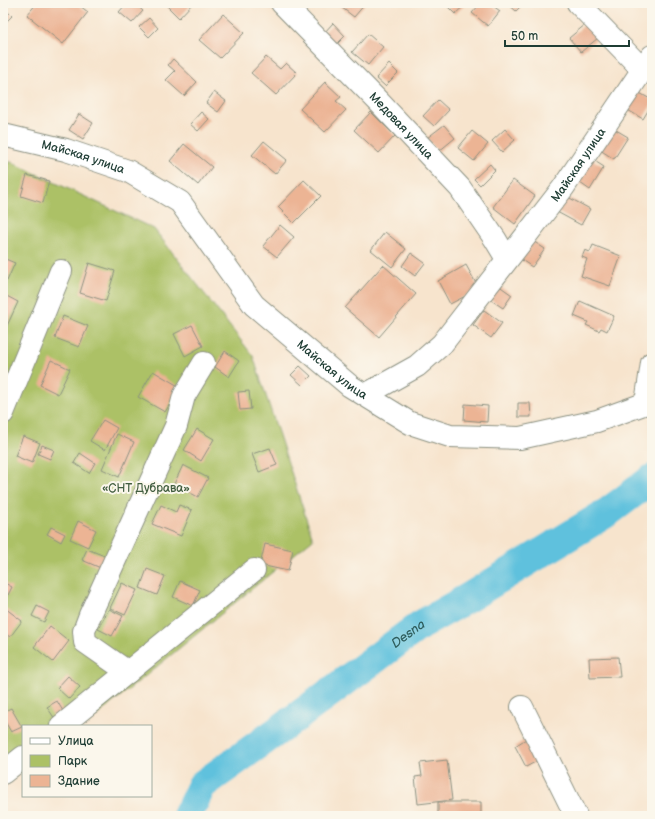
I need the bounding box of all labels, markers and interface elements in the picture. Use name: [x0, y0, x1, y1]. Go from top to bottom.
scale bar: [505, 22, 629, 48]
text: 50 m: [511, 29, 538, 44]
street label: Медовая улица: [366, 89, 436, 162]
street label: Майская улица: [548, 125, 609, 205]
street label: Майская улица: [40, 137, 127, 177]
street label: Майская улица: [294, 337, 370, 402]
park label: «СНТ Дубрава»: [102, 481, 190, 496]
water label: Desna: [388, 616, 428, 652]
legend: [22, 725, 152, 797]
text: Улица: [58, 734, 94, 749]
text: Парк: [58, 754, 88, 769]
text: Здание: [58, 774, 100, 789]

